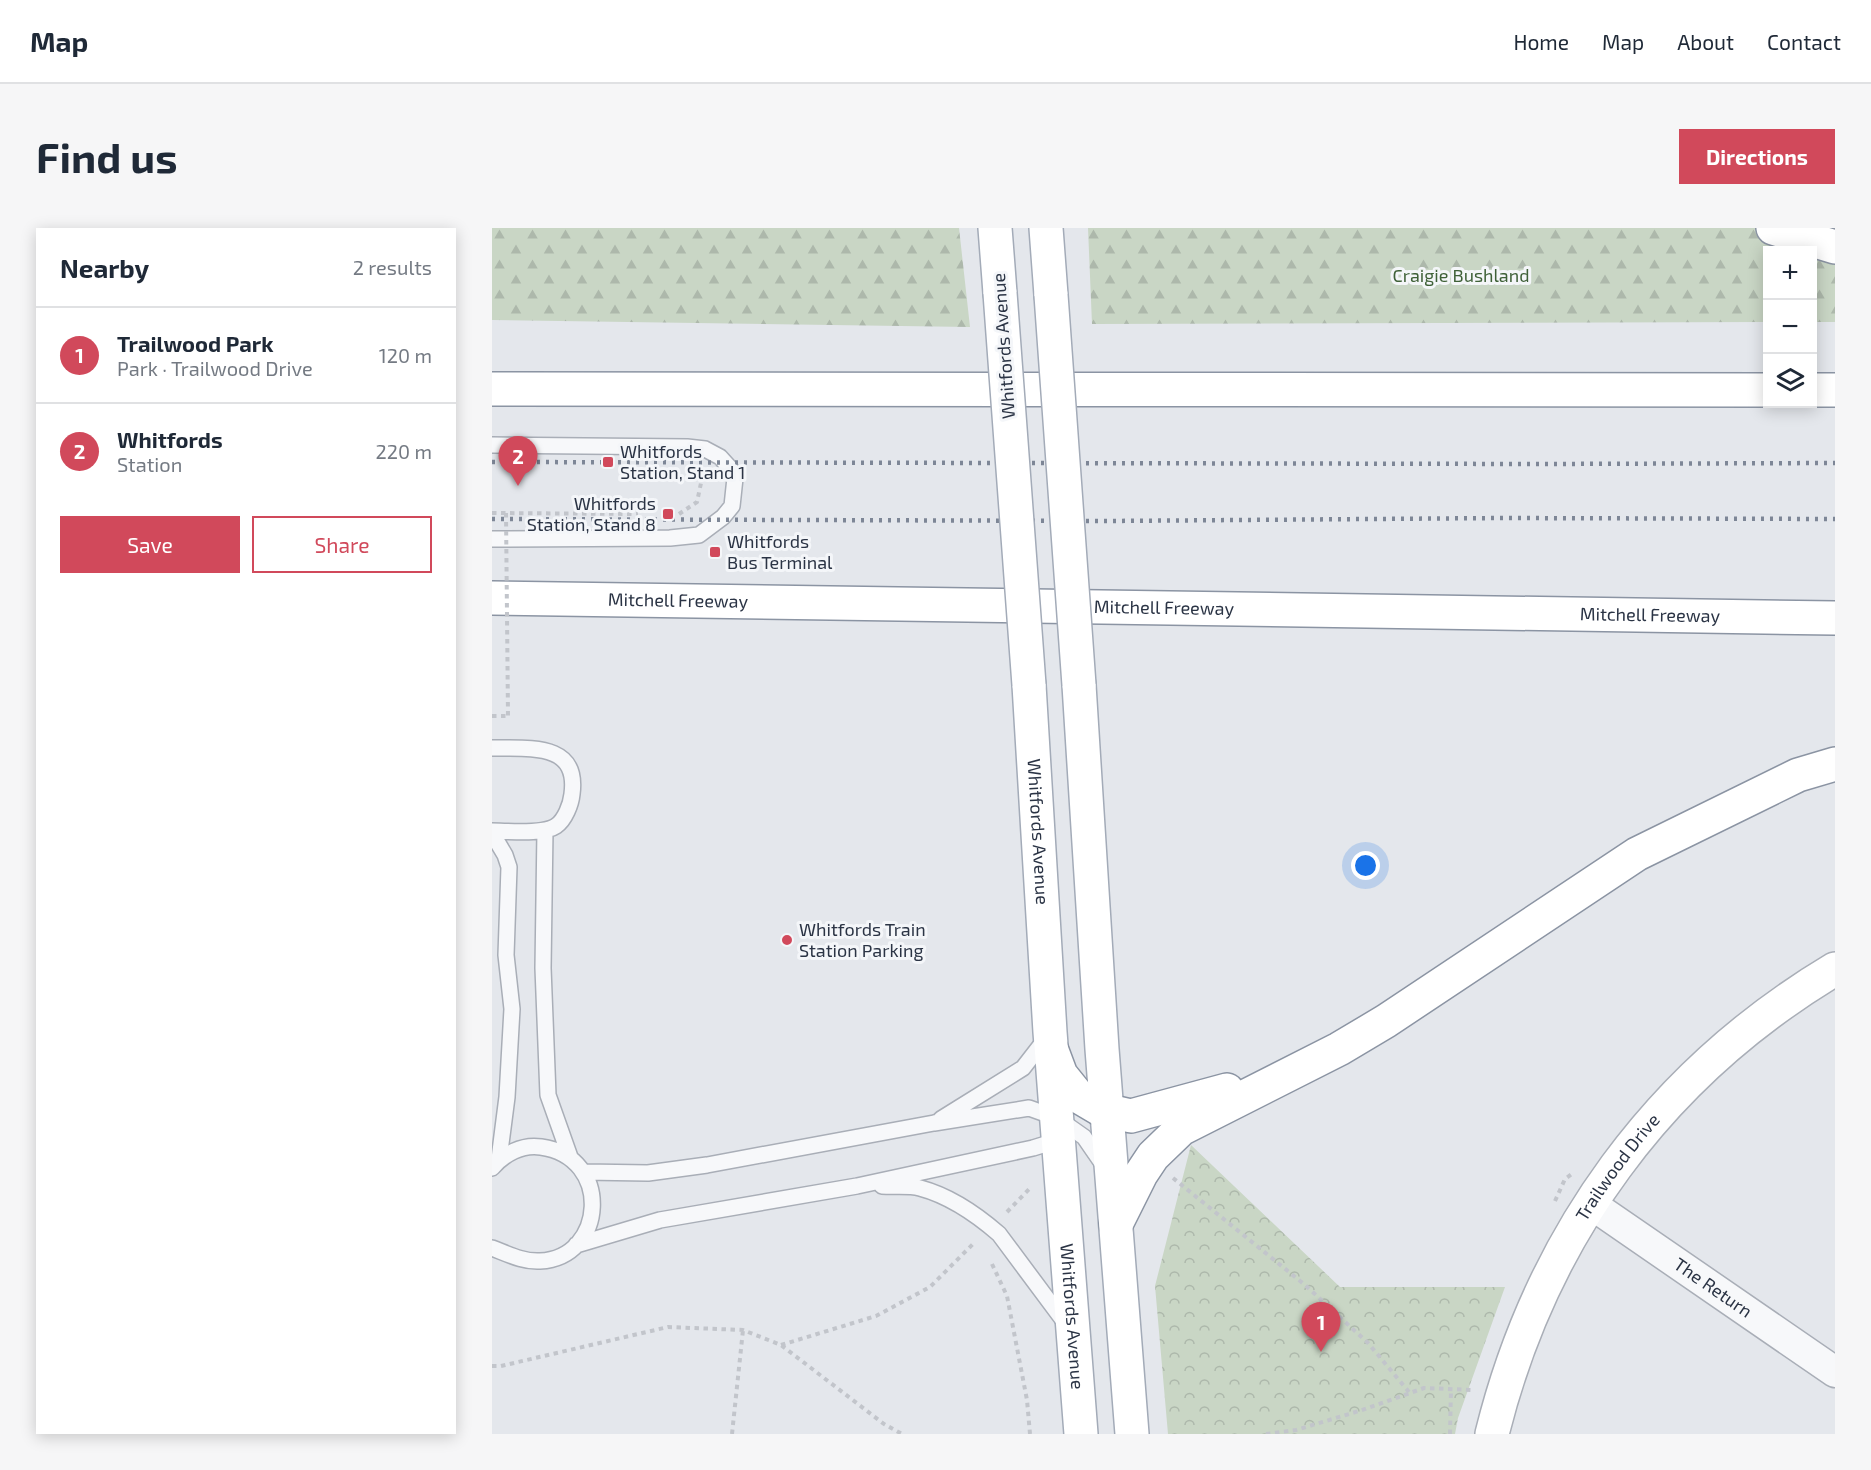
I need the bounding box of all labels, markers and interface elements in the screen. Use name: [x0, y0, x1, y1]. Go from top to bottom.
text: Map: [30, 24, 88, 58]
text: Home: [1513, 29, 1569, 54]
text: Map: [1602, 29, 1644, 54]
text: About: [1677, 29, 1734, 54]
text: Contact: [1767, 29, 1841, 54]
button: Directions: [1679, 129, 1835, 184]
text: Find us: [36, 131, 178, 181]
map controls: [1763, 246, 1817, 408]
button: +: [1763, 246, 1817, 300]
text: Nearby: [60, 252, 149, 283]
text: 2 results: [353, 255, 432, 279]
park label: Craigie Bushland: [1392, 264, 1530, 286]
street label: Whitfords Avenue: [987, 272, 1019, 420]
button: −: [1763, 300, 1817, 354]
text: Trailwood Park: [117, 330, 274, 356]
text: 1: [75, 343, 84, 367]
text: 120 m: [379, 343, 432, 367]
button: layers: [1763, 354, 1817, 408]
text: Park · Trailwood Drive: [117, 356, 313, 380]
text: Whitfords: [117, 426, 223, 452]
pin: 2: [498, 436, 538, 486]
text: 2: [74, 439, 85, 463]
text: 220 m: [375, 439, 432, 463]
place label: Whitfords Station, Stand 1: [620, 440, 746, 483]
text: Station: [117, 452, 182, 476]
marker: Whitfords Station, Stand 1: [601, 455, 615, 469]
place label: Whitfords Station, Stand 8: [527, 492, 656, 535]
marker: Whitfords Station, Stand 8: [661, 507, 675, 521]
button: Save: [60, 516, 240, 573]
button: Share: [252, 516, 432, 573]
place label: Whitfords Bus Terminal: [727, 530, 833, 573]
marker: Whitfords Bus Terminal: [708, 545, 722, 559]
street label: Mitchell Freeway: [608, 588, 749, 612]
street label: Mitchell Freeway: [1094, 595, 1235, 619]
street label: Mitchell Freeway: [1580, 602, 1721, 626]
street label: Whitfords Avenue: [1023, 758, 1054, 905]
your location: [1351, 851, 1380, 880]
place label: Whitfords Train Station Parking: [799, 918, 926, 961]
marker: Whitfords Train Station Parking: [780, 933, 794, 947]
street label: Trailwood Drive: [1570, 1109, 1664, 1225]
street label: Whitfords Avenue: [1056, 1243, 1090, 1390]
street label: The Return: [1670, 1252, 1757, 1322]
pin: 1: [1302, 1302, 1340, 1352]

